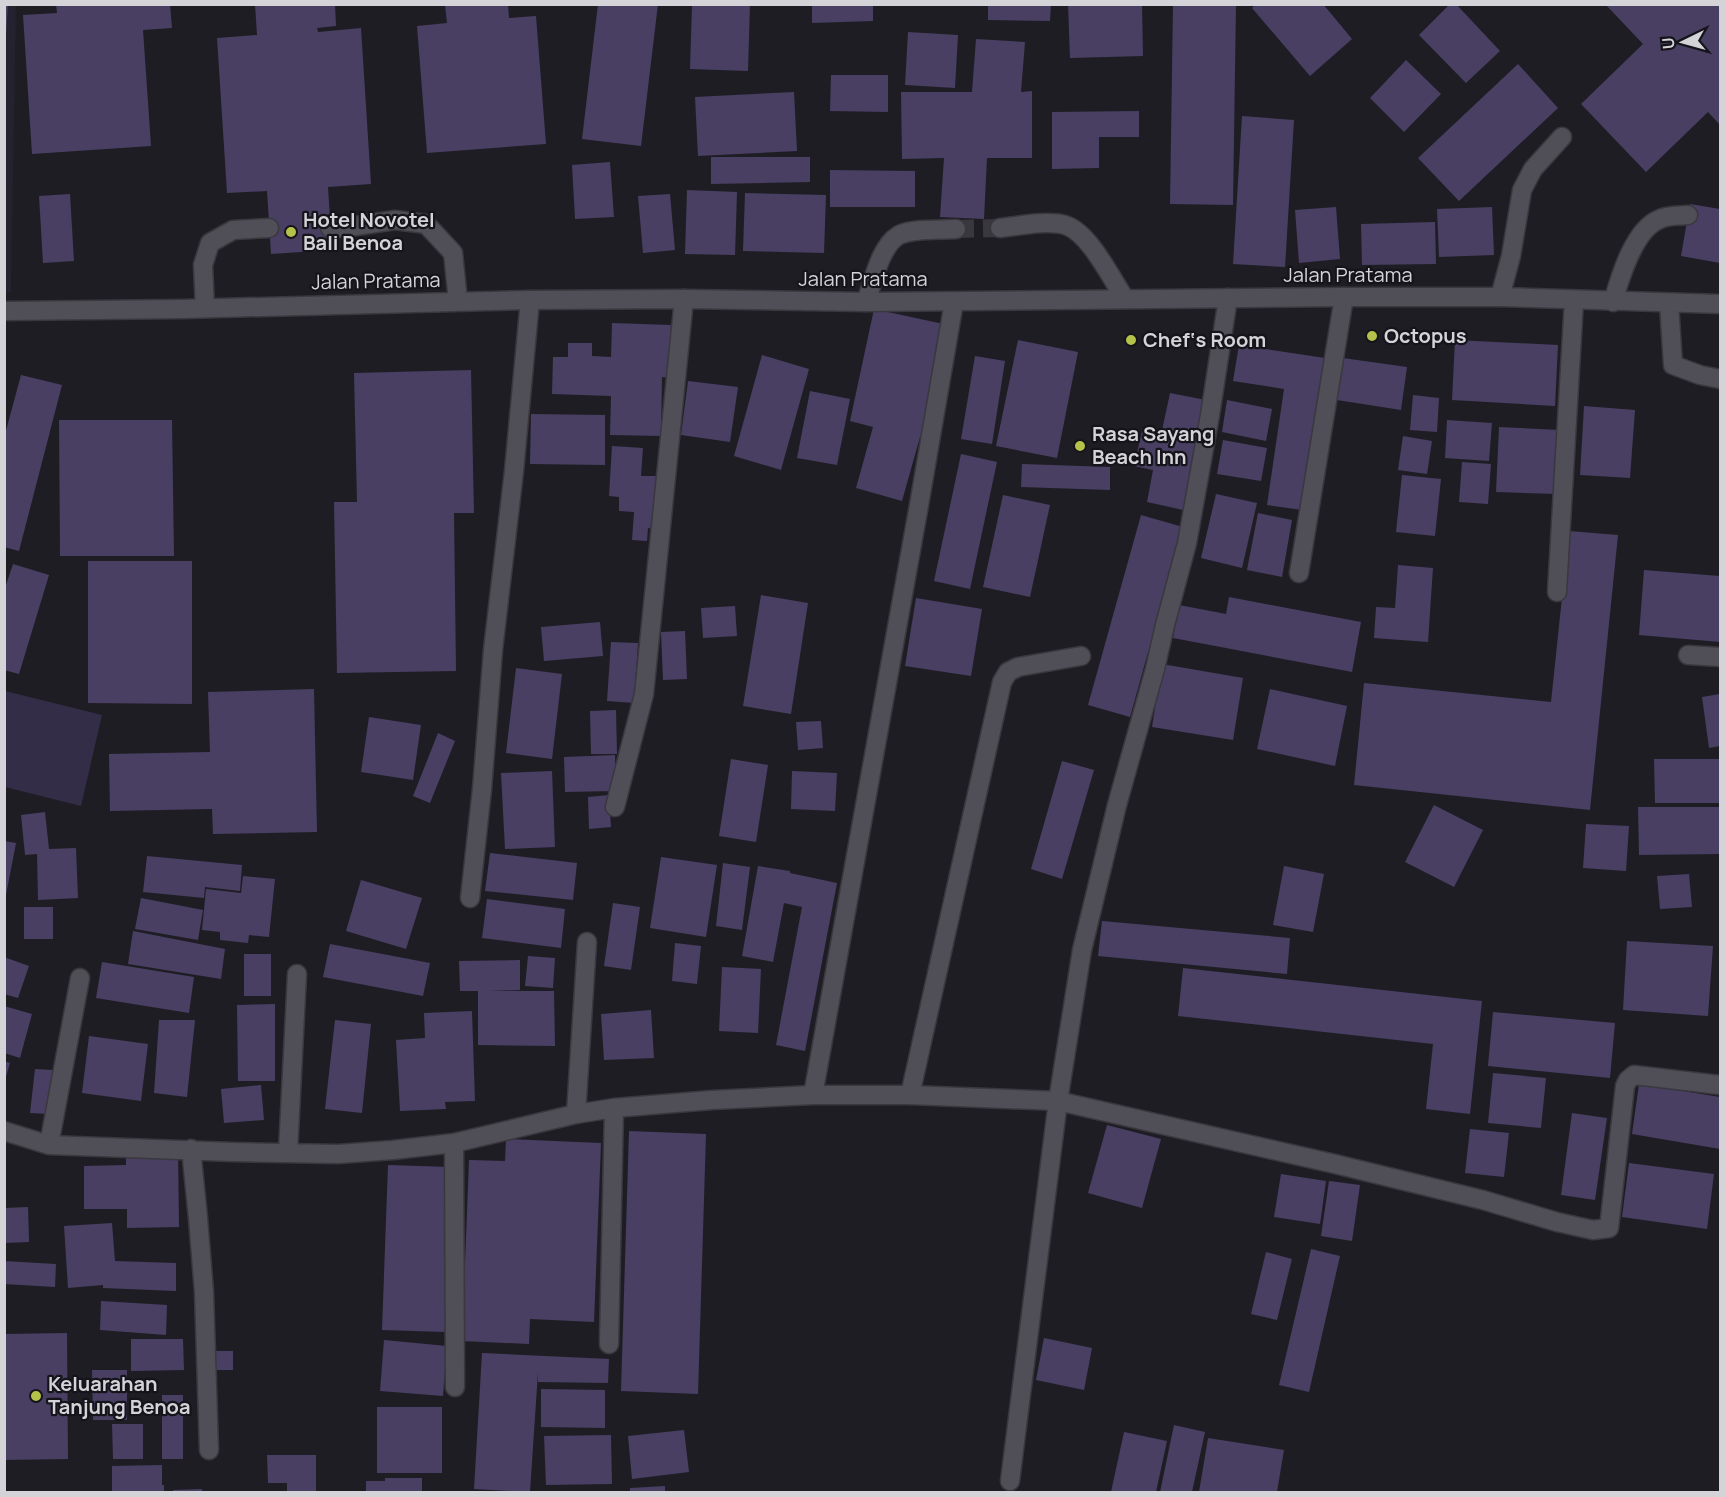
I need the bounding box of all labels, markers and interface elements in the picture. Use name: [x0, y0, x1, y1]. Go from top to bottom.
north arrow: [1653, 12, 1713, 72]
text: U: [1657, 37, 1680, 50]
place label: Hotel Novotel Bali Benoa: [303, 206, 435, 256]
marker: Hotel Novotel Bali Benoa: [284, 225, 298, 239]
street label: Jalan Pratama: [1283, 261, 1413, 288]
street label: Jalan Pratama: [798, 265, 928, 292]
street label: Jalan Pratama: [311, 266, 441, 295]
place label: Octopus: [1384, 322, 1467, 349]
place label: Chef‘s Room: [1143, 326, 1266, 353]
marker: Octopus: [1365, 329, 1379, 343]
marker: Chef‘s Room: [1124, 333, 1138, 347]
place label: Rasa Sayang Beach Inn: [1092, 420, 1214, 470]
marker: Rasa Sayang Beach Inn: [1073, 439, 1087, 453]
place label: Keluarahan Tanjung Benoa: [48, 1370, 190, 1420]
marker: Keluarahan Tanjung Benoa: [29, 1389, 43, 1403]

